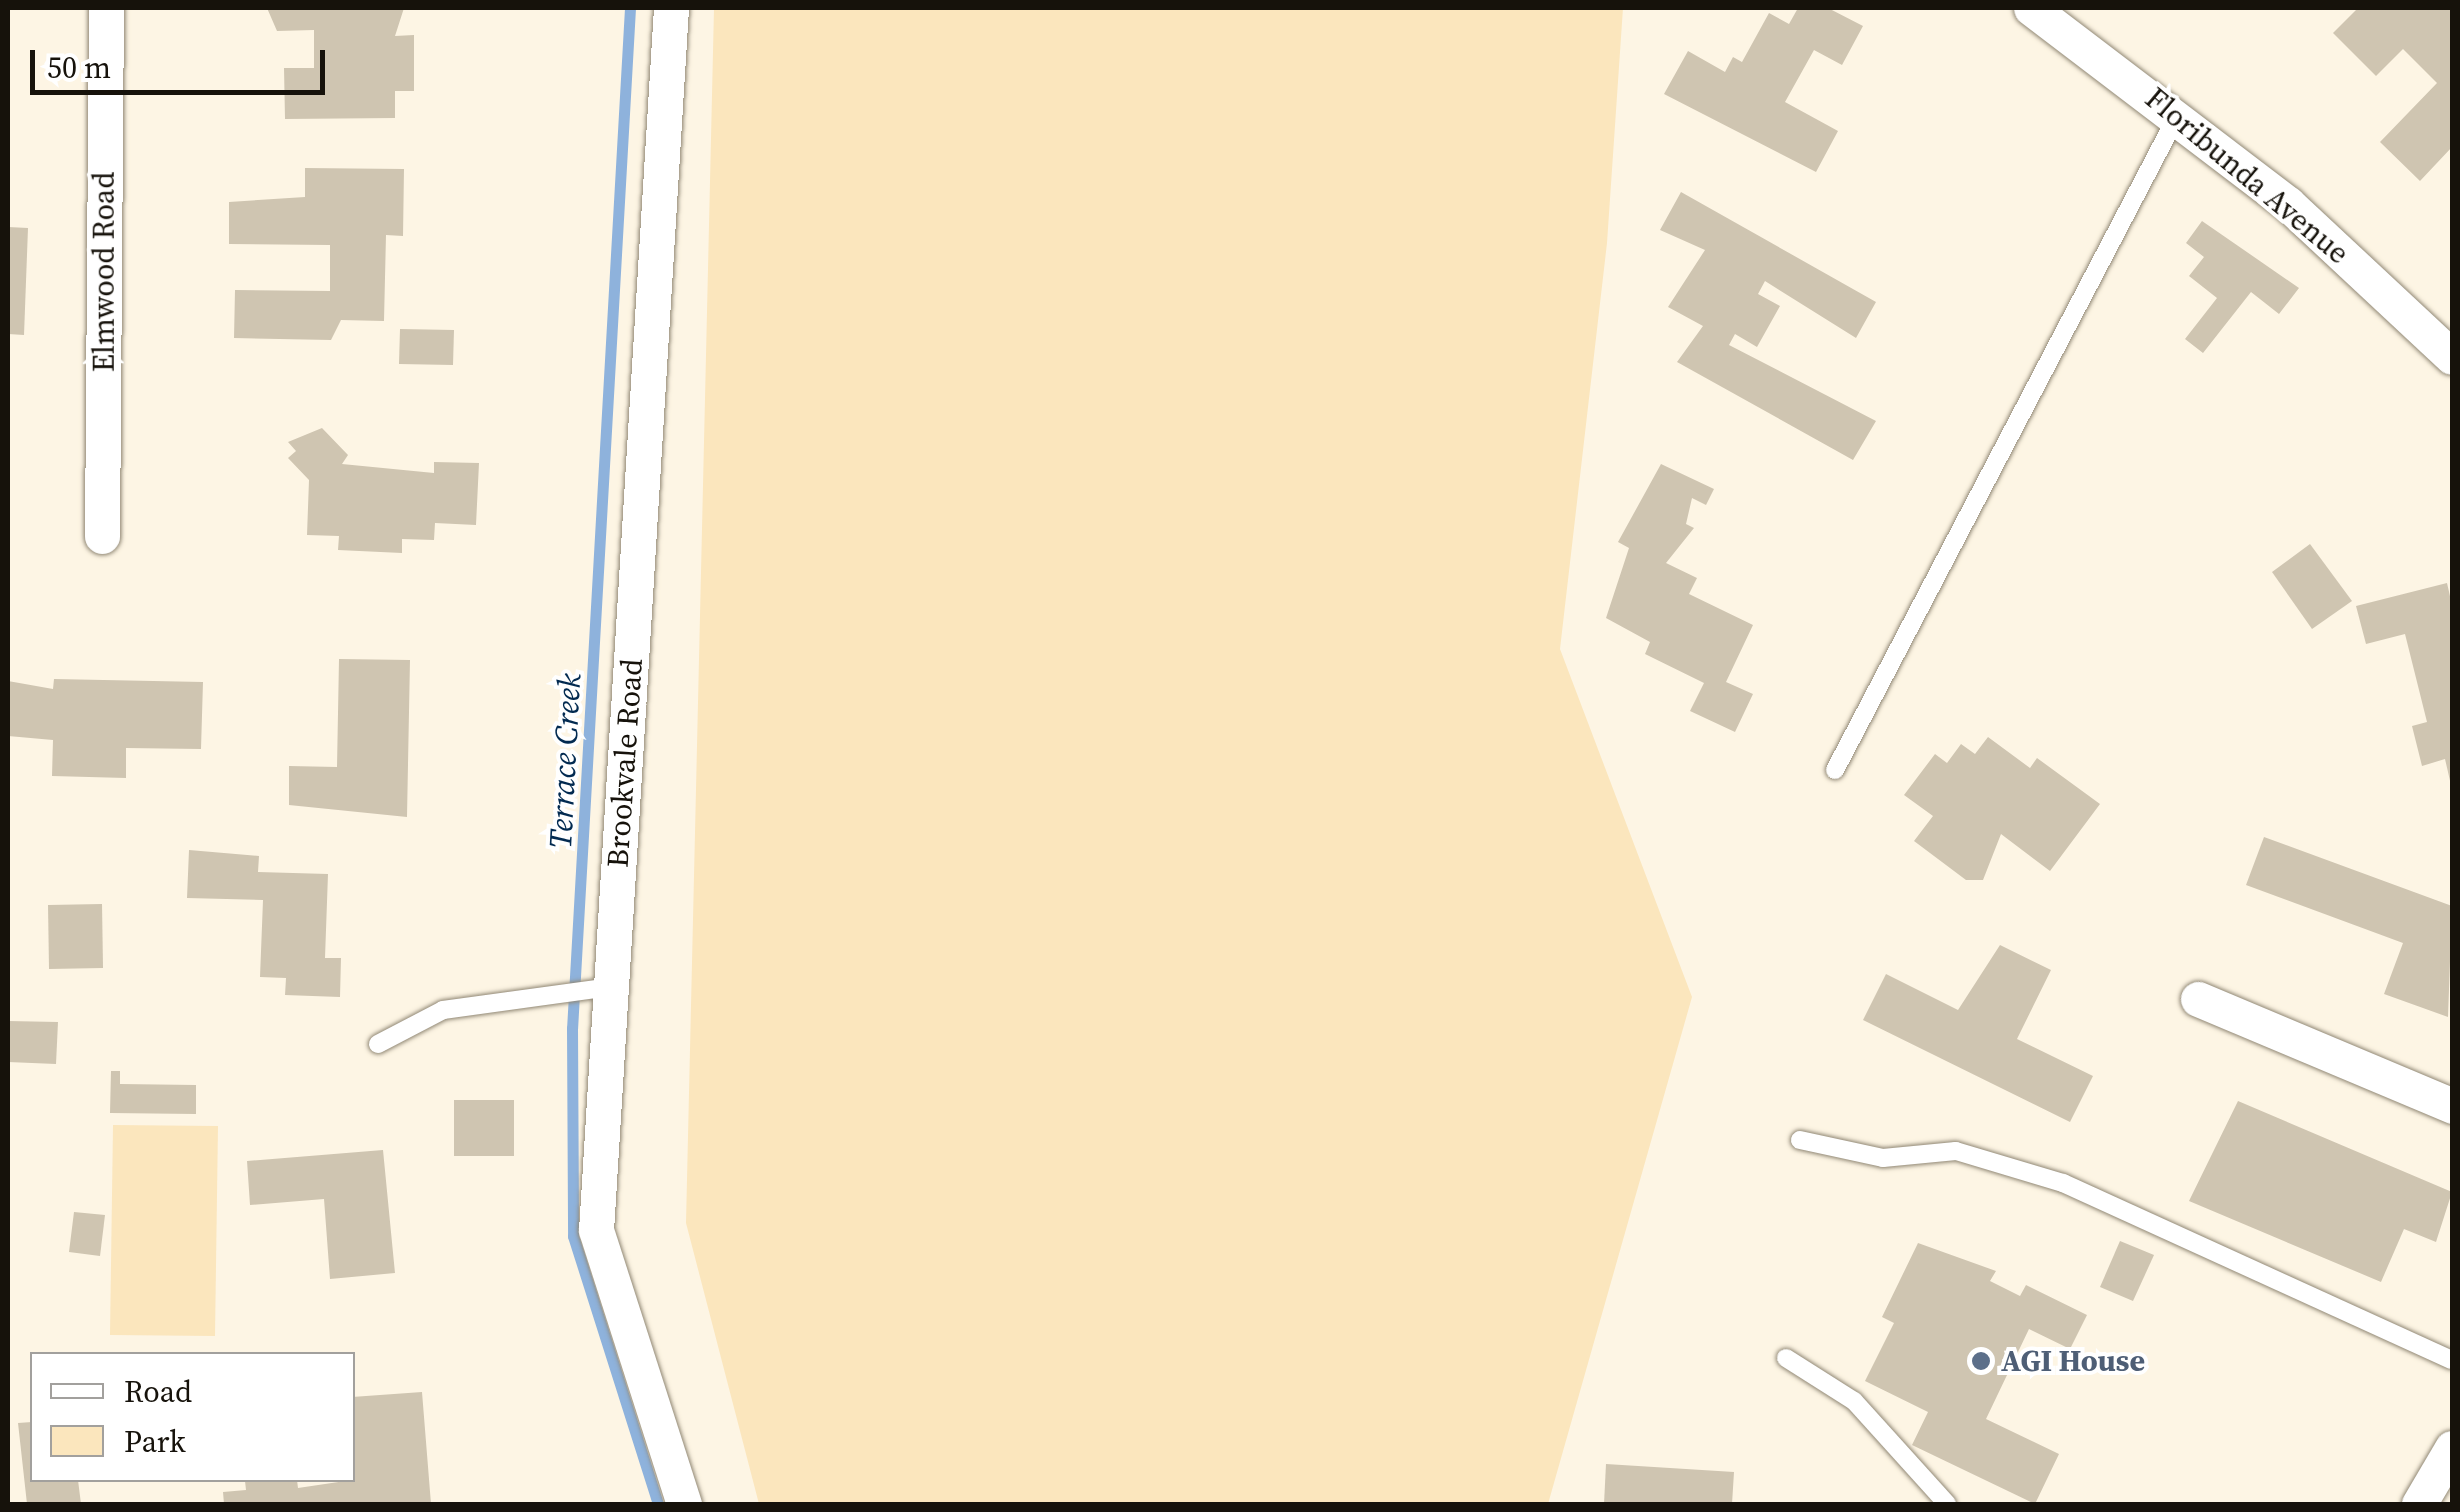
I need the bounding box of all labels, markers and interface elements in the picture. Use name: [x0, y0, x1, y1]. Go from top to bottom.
scale bar: [35, 30, 330, 92]
text: 50 m: [47, 47, 111, 88]
street label: Floribunda Avenue: [2138, 80, 2356, 272]
street label: Elmwood Road: [86, 172, 122, 372]
street label: Brookvale Road: [600, 657, 650, 869]
water label: Terrace Creek: [541, 672, 589, 850]
place label: AGI House: [2001, 1343, 2145, 1379]
marker: AGI House: [1970, 1350, 1992, 1372]
legend: [30, 1352, 355, 1482]
text: Road: [124, 1371, 192, 1412]
text: Park: [124, 1421, 186, 1462]

